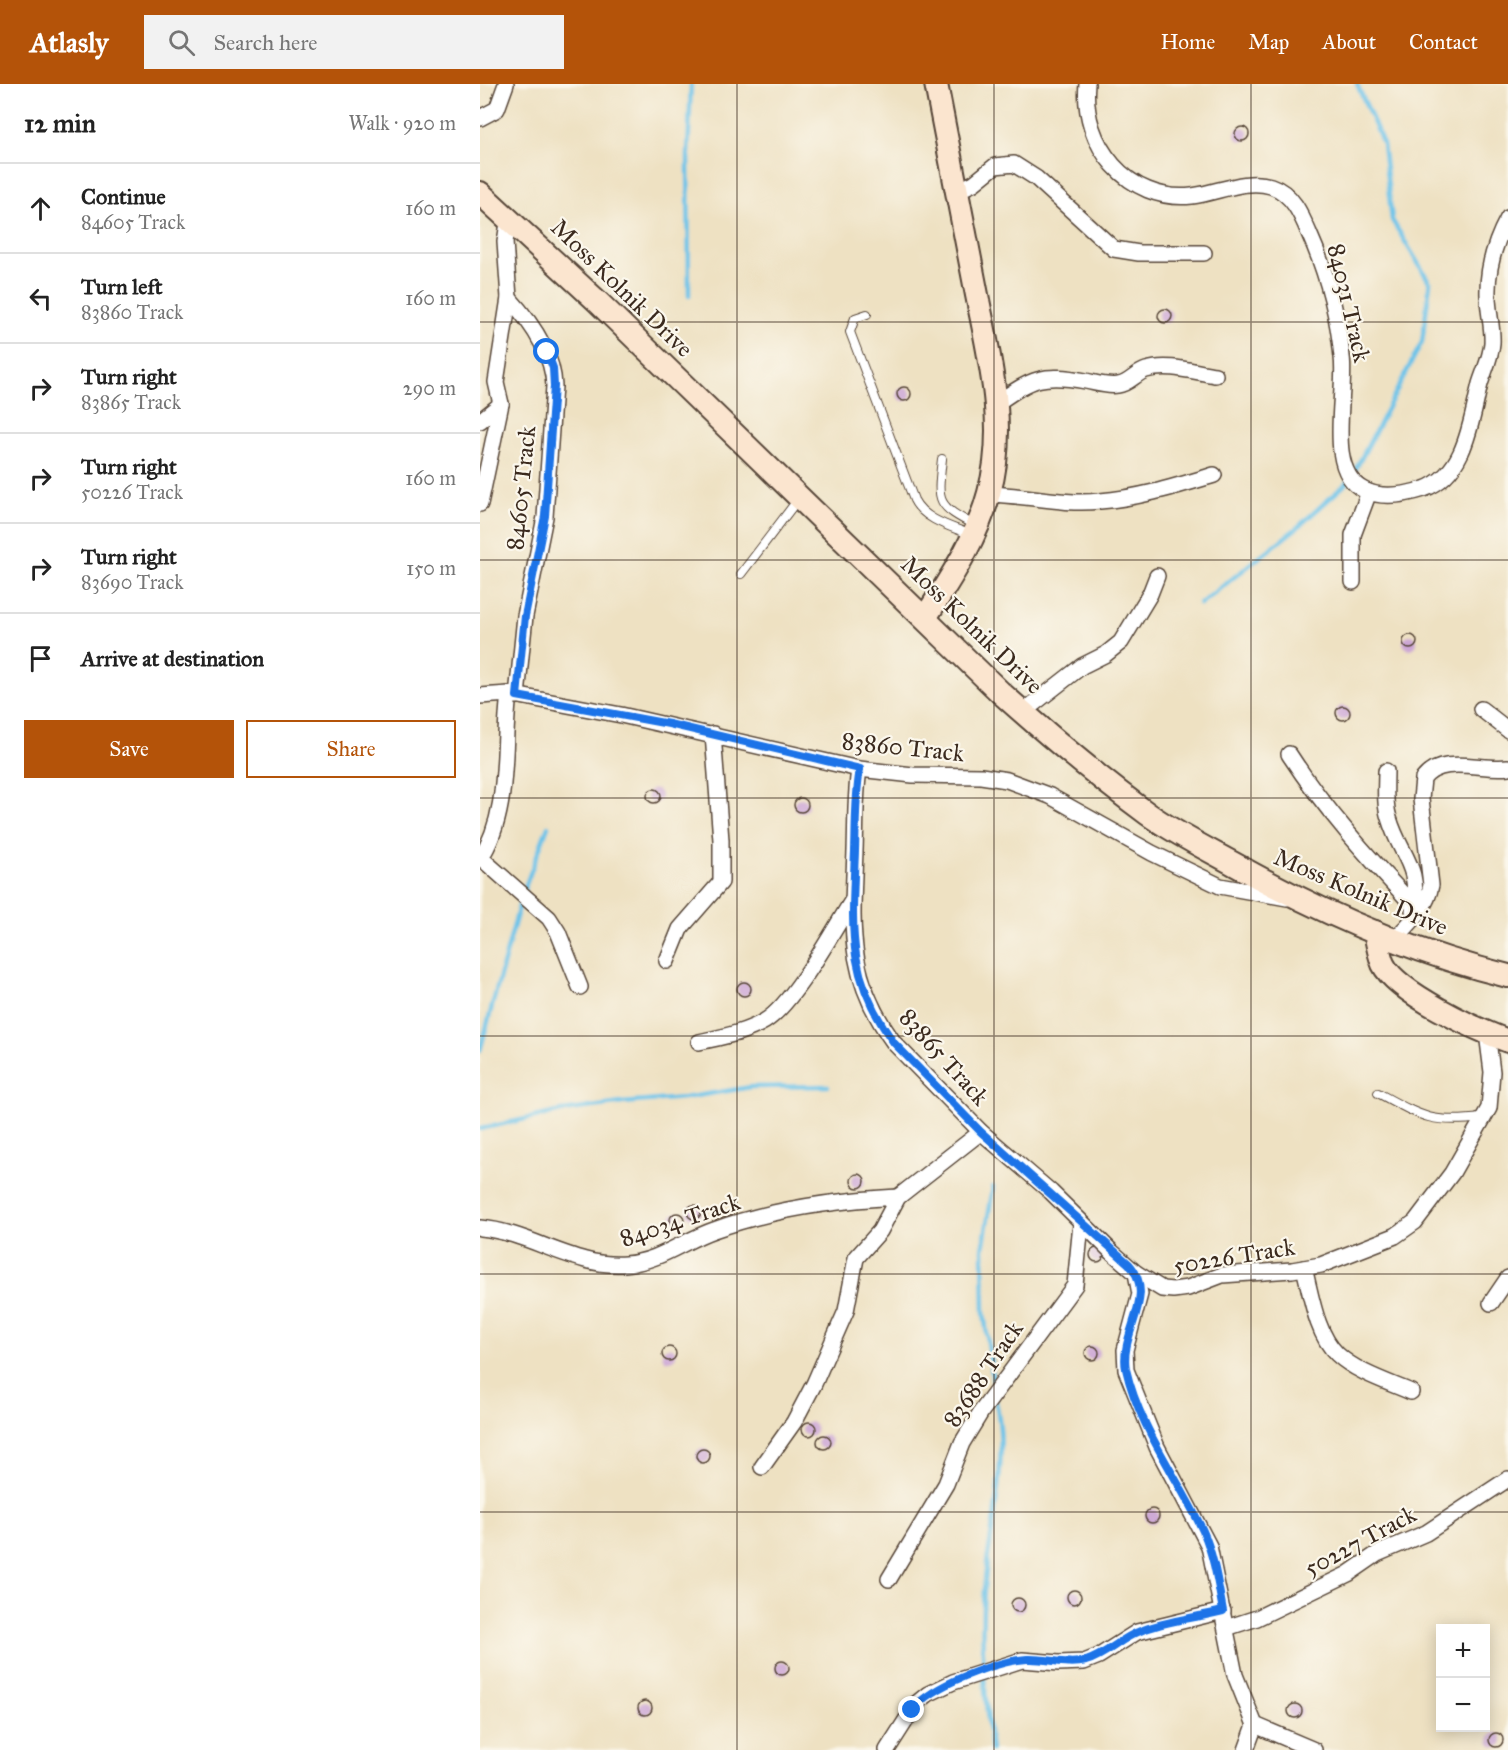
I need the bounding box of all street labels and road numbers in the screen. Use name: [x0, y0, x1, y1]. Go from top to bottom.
street label: Moss Kolnik Drive: [545, 213, 699, 363]
street label: 84031 Track: [1321, 241, 1377, 366]
street label: 84605 Track: [500, 423, 543, 552]
street label: Moss Kolnik Drive: [895, 550, 1049, 700]
street label: 83860 Track: [840, 726, 966, 768]
street label: Moss Kolnik Drive: [1269, 842, 1453, 942]
street label: 83865 Track: [893, 1002, 996, 1112]
street label: 84034 Track: [616, 1186, 745, 1254]
street label: 50226 Track: [1171, 1231, 1298, 1280]
street label: 83688 Track: [937, 1314, 1030, 1433]
street label: 50227 Track: [1299, 1499, 1422, 1583]

